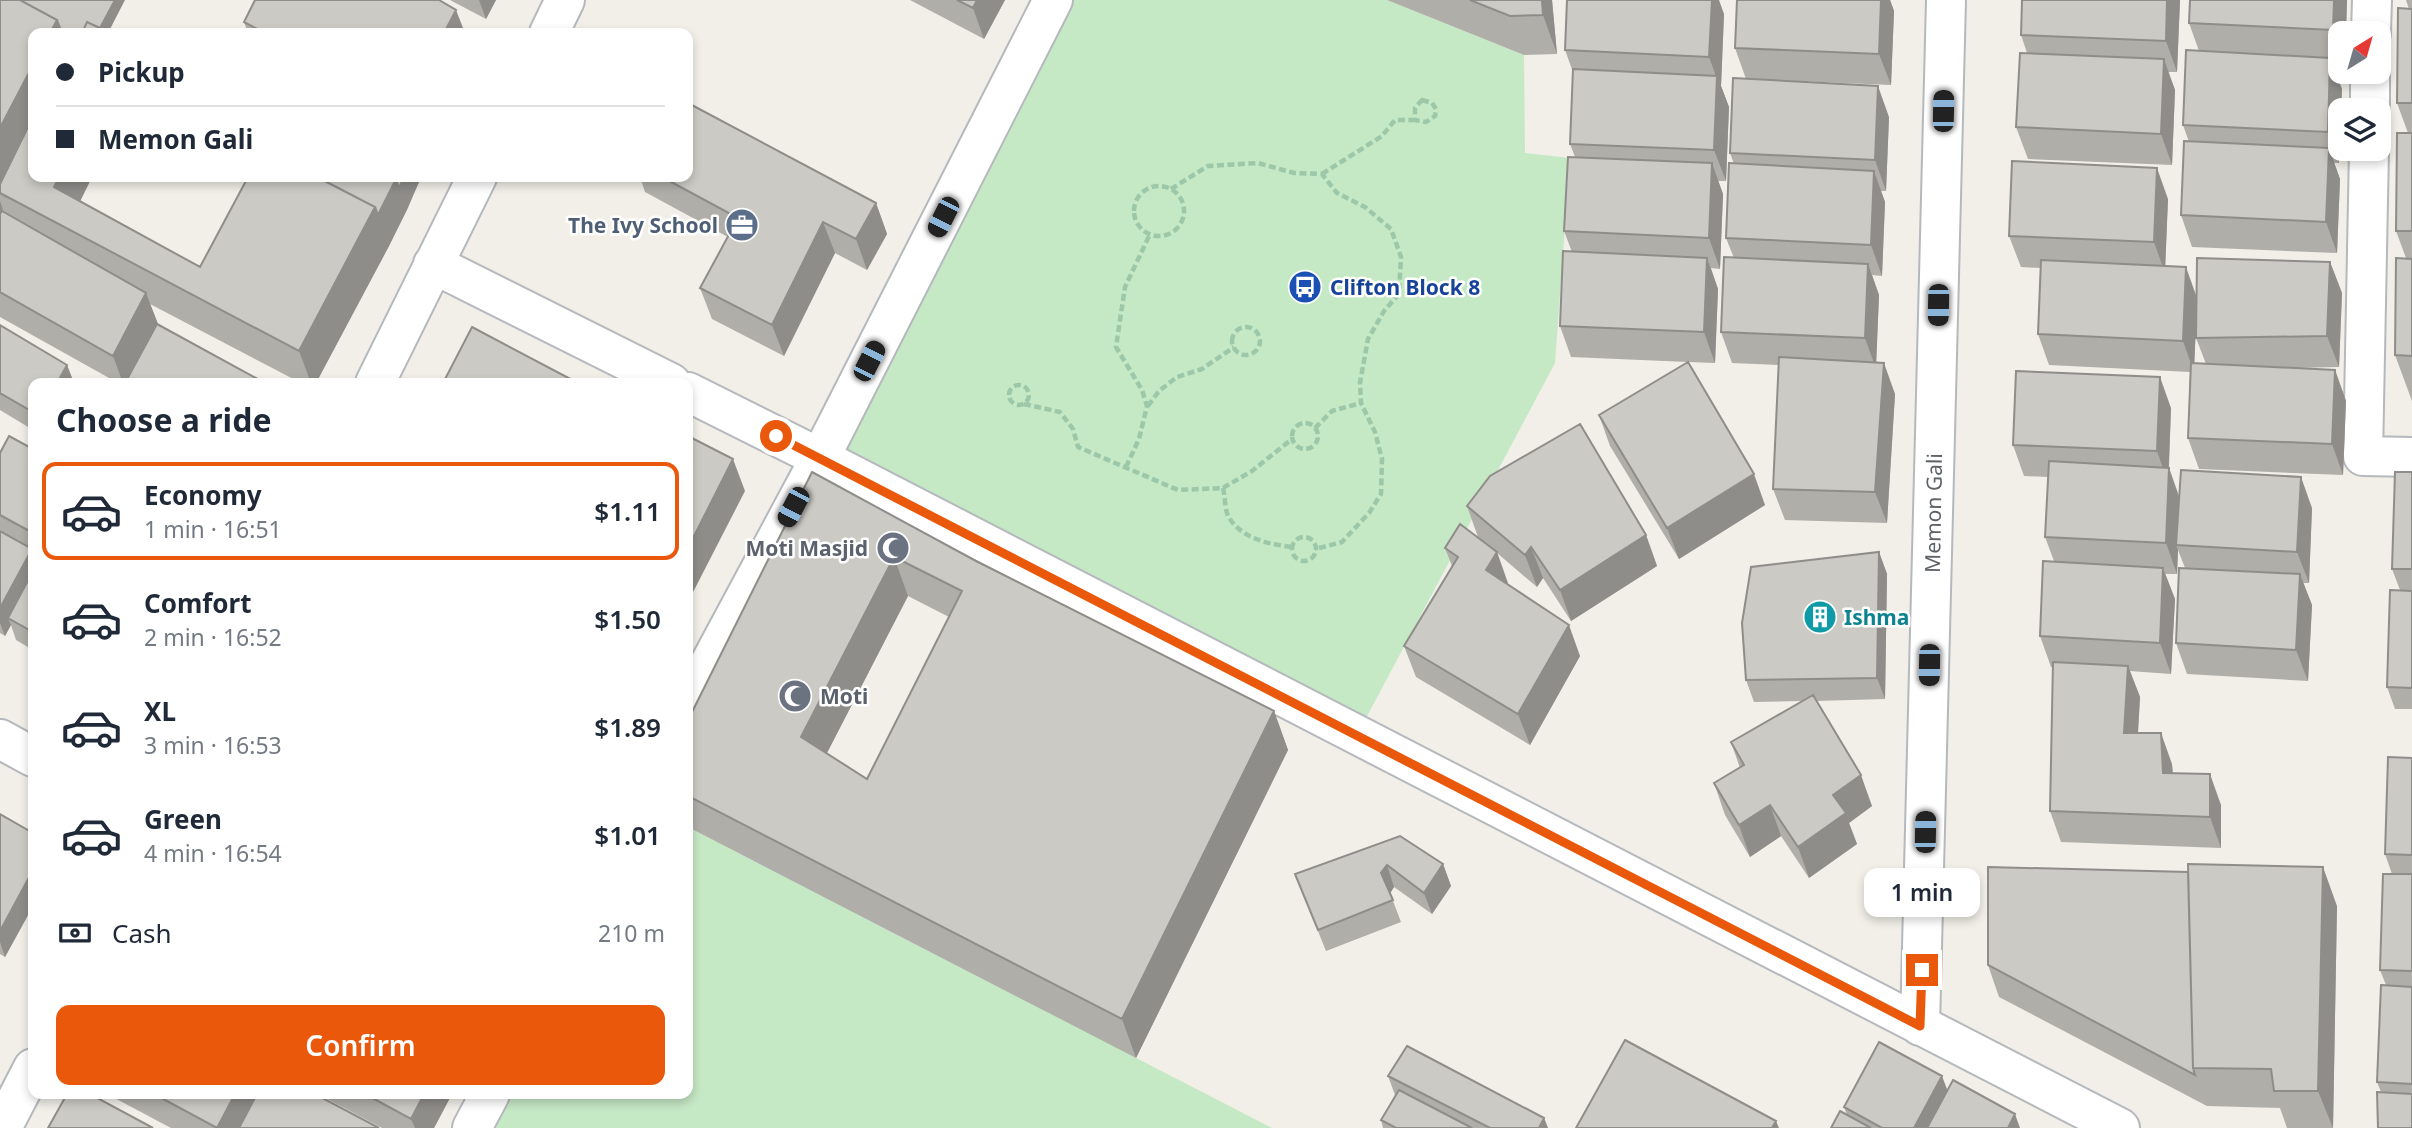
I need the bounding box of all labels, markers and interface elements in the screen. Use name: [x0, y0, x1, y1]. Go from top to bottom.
north arrow: [2328, 21, 2390, 84]
map controls: [2328, 21, 2391, 161]
text: Pickup: [98, 54, 185, 90]
car: [1933, 90, 1954, 132]
button: layers: [2328, 98, 2391, 161]
text: Memon Gali: [98, 121, 253, 157]
car: [925, 194, 962, 240]
office icon: The Ivy School: [723, 206, 761, 244]
place label: The Ivy School: [568, 211, 718, 239]
bus stop icon: Clifton Block 8: [1286, 268, 1324, 306]
place label: Clifton Block 8: [1330, 273, 1480, 301]
car: [1928, 284, 1949, 326]
car: [851, 338, 888, 384]
text: Choose a ride: [56, 398, 272, 441]
route start: [760, 420, 792, 452]
street label: Memon Gali: [1918, 453, 1948, 573]
text: Economy: [144, 477, 262, 513]
icon: car: [60, 480, 123, 543]
car: [774, 484, 813, 530]
text: $1.11: [594, 493, 661, 529]
text: 1 min · 16:51: [144, 513, 282, 545]
mosque icon: Moti Masjid: [874, 529, 912, 567]
place label: Moti Masjid: [745, 534, 868, 562]
text: Comfort: [144, 585, 252, 621]
icon: car: [60, 588, 123, 651]
building icon: Ishma: [1801, 598, 1839, 636]
text: $1.50: [594, 601, 661, 637]
place label: Ishma: [1844, 603, 1909, 631]
text: 2 min · 16:52: [144, 621, 282, 653]
car: [1919, 644, 1940, 686]
mosque icon: Moti: [776, 677, 814, 715]
place label: Moti: [820, 682, 868, 710]
text: XL: [144, 693, 176, 729]
icon: car: [60, 696, 123, 759]
text: $1.89: [594, 709, 661, 745]
text: 3 min · 16:53: [144, 729, 282, 761]
text: Green: [144, 801, 222, 837]
icon: car: [60, 804, 123, 867]
car: [1915, 811, 1936, 853]
text: $1.01: [594, 817, 661, 853]
text: 4 min · 16:54: [144, 837, 282, 869]
callout: 1 min: [1864, 869, 1980, 918]
text: 1 min: [1891, 876, 1953, 908]
icon: cash: [56, 914, 94, 952]
text: Cash: [112, 915, 172, 951]
text: 210 m: [598, 917, 665, 949]
route end: [1906, 954, 1938, 986]
button: Confirm: [56, 1005, 665, 1085]

